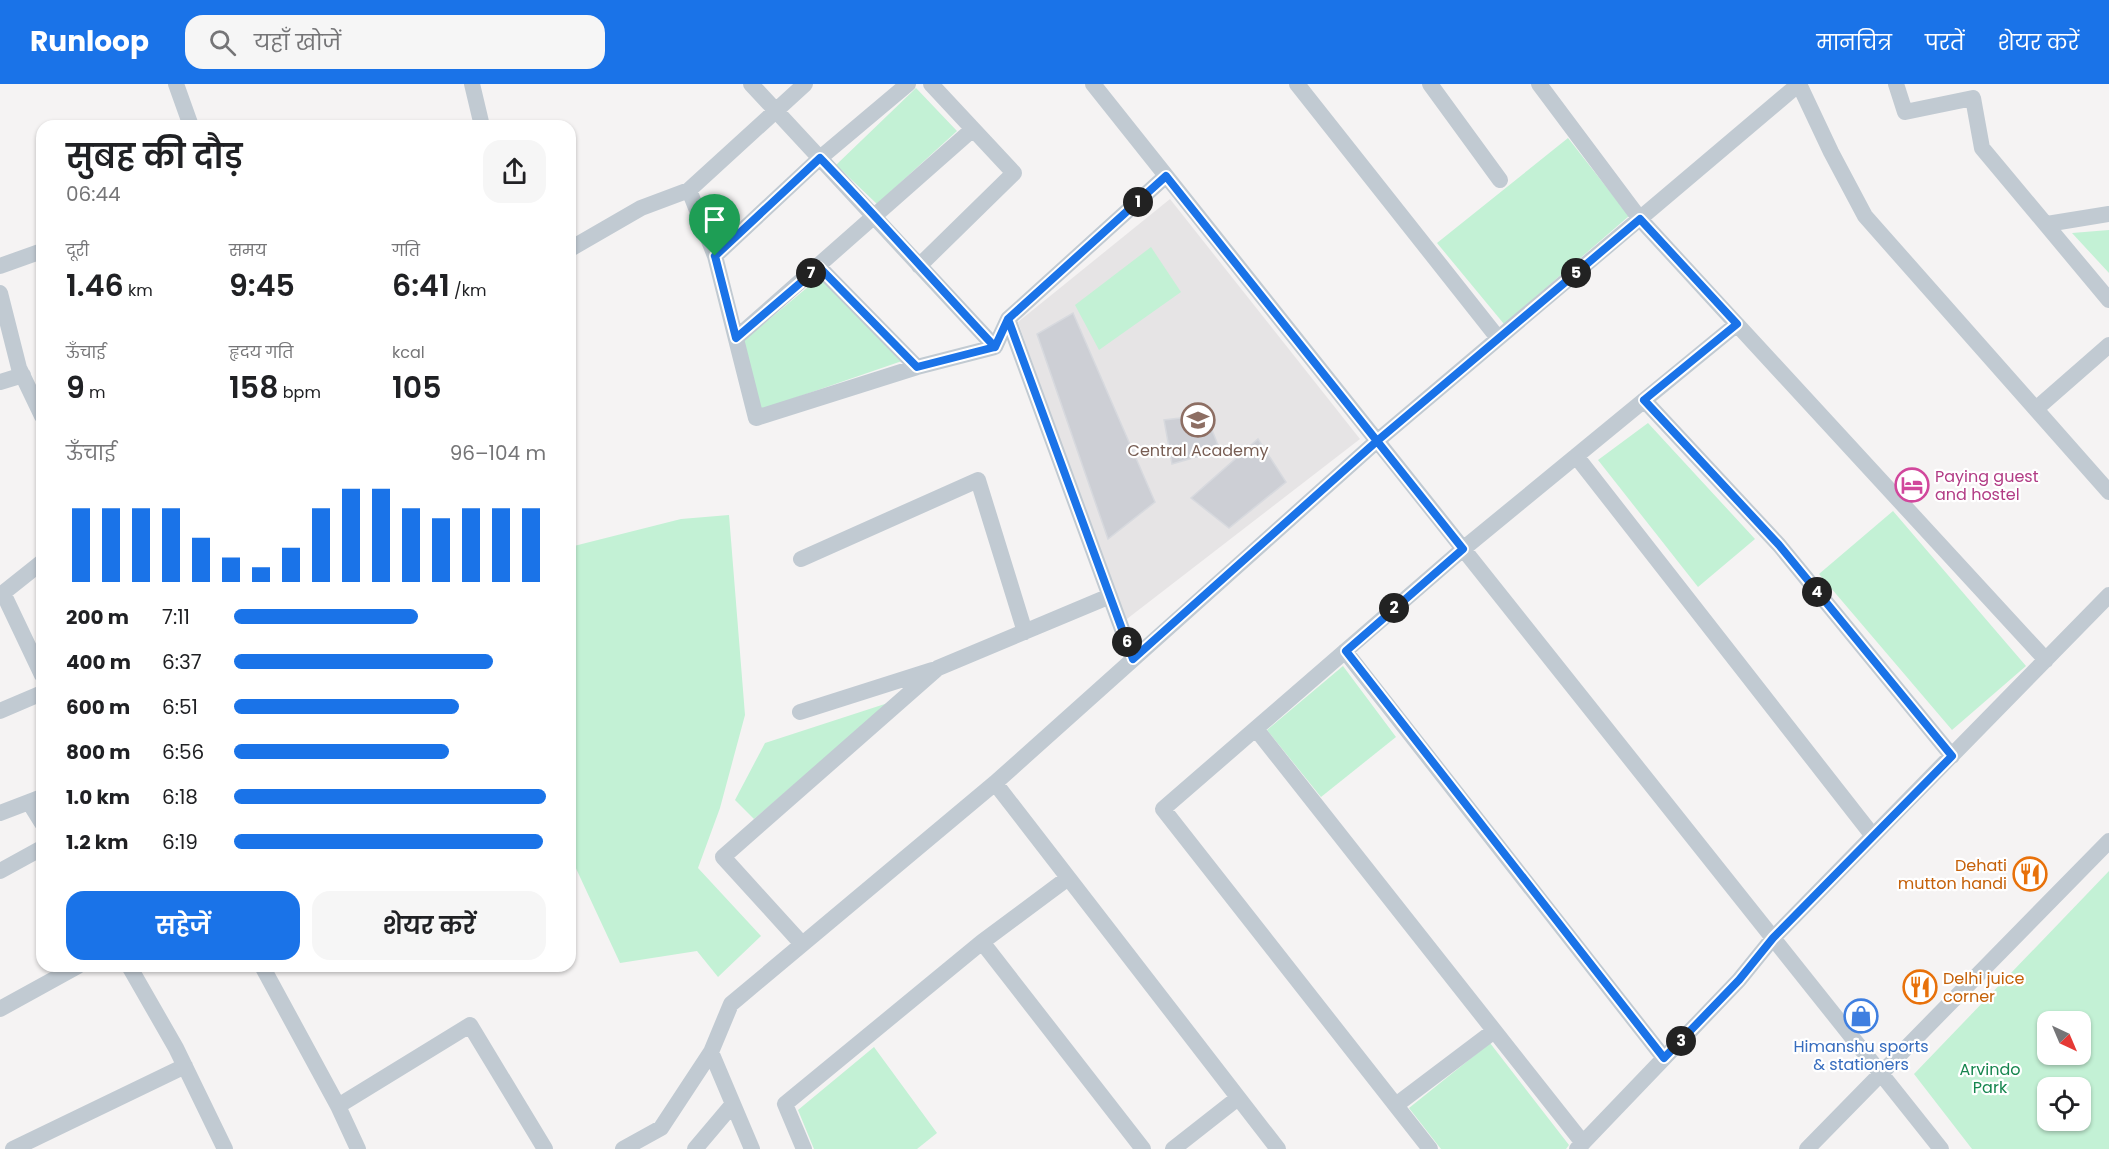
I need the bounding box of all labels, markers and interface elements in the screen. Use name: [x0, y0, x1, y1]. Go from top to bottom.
search box: [185, 15, 605, 69]
text: Runloop: [30, 22, 149, 61]
icon: search: [206, 26, 239, 59]
text: यहाँ खोजें: [254, 27, 341, 58]
text: मानचित्र: [1816, 28, 1892, 57]
text: परतें: [1925, 28, 1964, 57]
text: शेयर करें: [1997, 28, 2079, 57]
text: सुबह की दौड़: [66, 133, 243, 180]
button: share: [483, 140, 546, 203]
text: 06:44: [66, 180, 121, 208]
pin: 1: [1123, 187, 1153, 217]
text: 1: [1135, 190, 1141, 213]
pin: [689, 194, 740, 256]
icon: arrive: [698, 203, 731, 236]
text: दूरी: [66, 239, 89, 262]
text: समय: [229, 239, 266, 262]
text: गति: [392, 239, 420, 262]
pin: 7: [796, 258, 826, 288]
pin: 5: [1561, 258, 1591, 288]
text: 7: [807, 261, 815, 284]
text: 5: [1571, 261, 1581, 284]
text: 1.46: [66, 264, 124, 307]
text: 9:45: [229, 264, 295, 307]
text: 6:41: [392, 264, 450, 307]
text: km: [124, 279, 153, 302]
text: /km: [450, 279, 486, 302]
text: ऊँचाई: [66, 341, 106, 364]
text: हृदय गति: [229, 341, 293, 364]
text: kcal: [392, 341, 425, 364]
text: 9: [66, 366, 85, 409]
text: 158: [229, 366, 278, 409]
text: 105: [392, 366, 442, 409]
text: m: [85, 381, 106, 404]
text: bpm: [278, 381, 321, 404]
school or university icon: Central Academy: [1180, 402, 1216, 438]
text: ऊँचाई: [66, 439, 115, 467]
text: 96–104 m: [450, 439, 546, 467]
place label: Central Academy: [1128, 439, 1268, 462]
place label: Paying guest and hostel: [1935, 465, 2039, 506]
hotel icon: Paying guest and hostel: [1894, 467, 1930, 503]
pin: 4: [1802, 577, 1832, 607]
text: 4: [1812, 580, 1822, 603]
pin: 2: [1379, 593, 1409, 623]
text: 2: [1389, 596, 1399, 619]
text: 200 m: [66, 603, 129, 631]
text: 7:11: [162, 603, 190, 631]
pin: 6: [1112, 627, 1142, 657]
text: 6: [1122, 630, 1132, 653]
text: 400 m: [66, 648, 131, 676]
text: 6:37: [162, 648, 202, 676]
text: 600 m: [66, 693, 130, 721]
text: 6:51: [162, 693, 198, 721]
text: 800 m: [66, 738, 130, 766]
text: 6:56: [162, 738, 204, 766]
text: 1.0 km: [66, 783, 130, 811]
text: 6:18: [162, 783, 198, 811]
text: 1.2 km: [66, 828, 128, 856]
text: 6:19: [162, 828, 198, 856]
place label: Dehati mutton handi: [1898, 854, 2007, 895]
restaurant icon: Dehati mutton handi: [2012, 856, 2048, 892]
button: सहेजें: [66, 891, 300, 960]
button: शेयर करें: [312, 891, 546, 960]
place label: Delhi juice corner: [1943, 967, 2024, 1008]
restaurant icon: Delhi juice corner: [1902, 969, 1938, 1005]
shop icon: Himanshu sports & stationers: [1843, 998, 1879, 1034]
north arrow: [2037, 1011, 2091, 1065]
map controls: [2037, 1011, 2091, 1131]
pin: 3: [1666, 1026, 1696, 1056]
text: 3: [1676, 1029, 1686, 1052]
place label: Himanshu sports & stationers: [1793, 1035, 1929, 1076]
park label: Arvindo Park: [1960, 1058, 2020, 1099]
button: locate: [2037, 1077, 2091, 1131]

